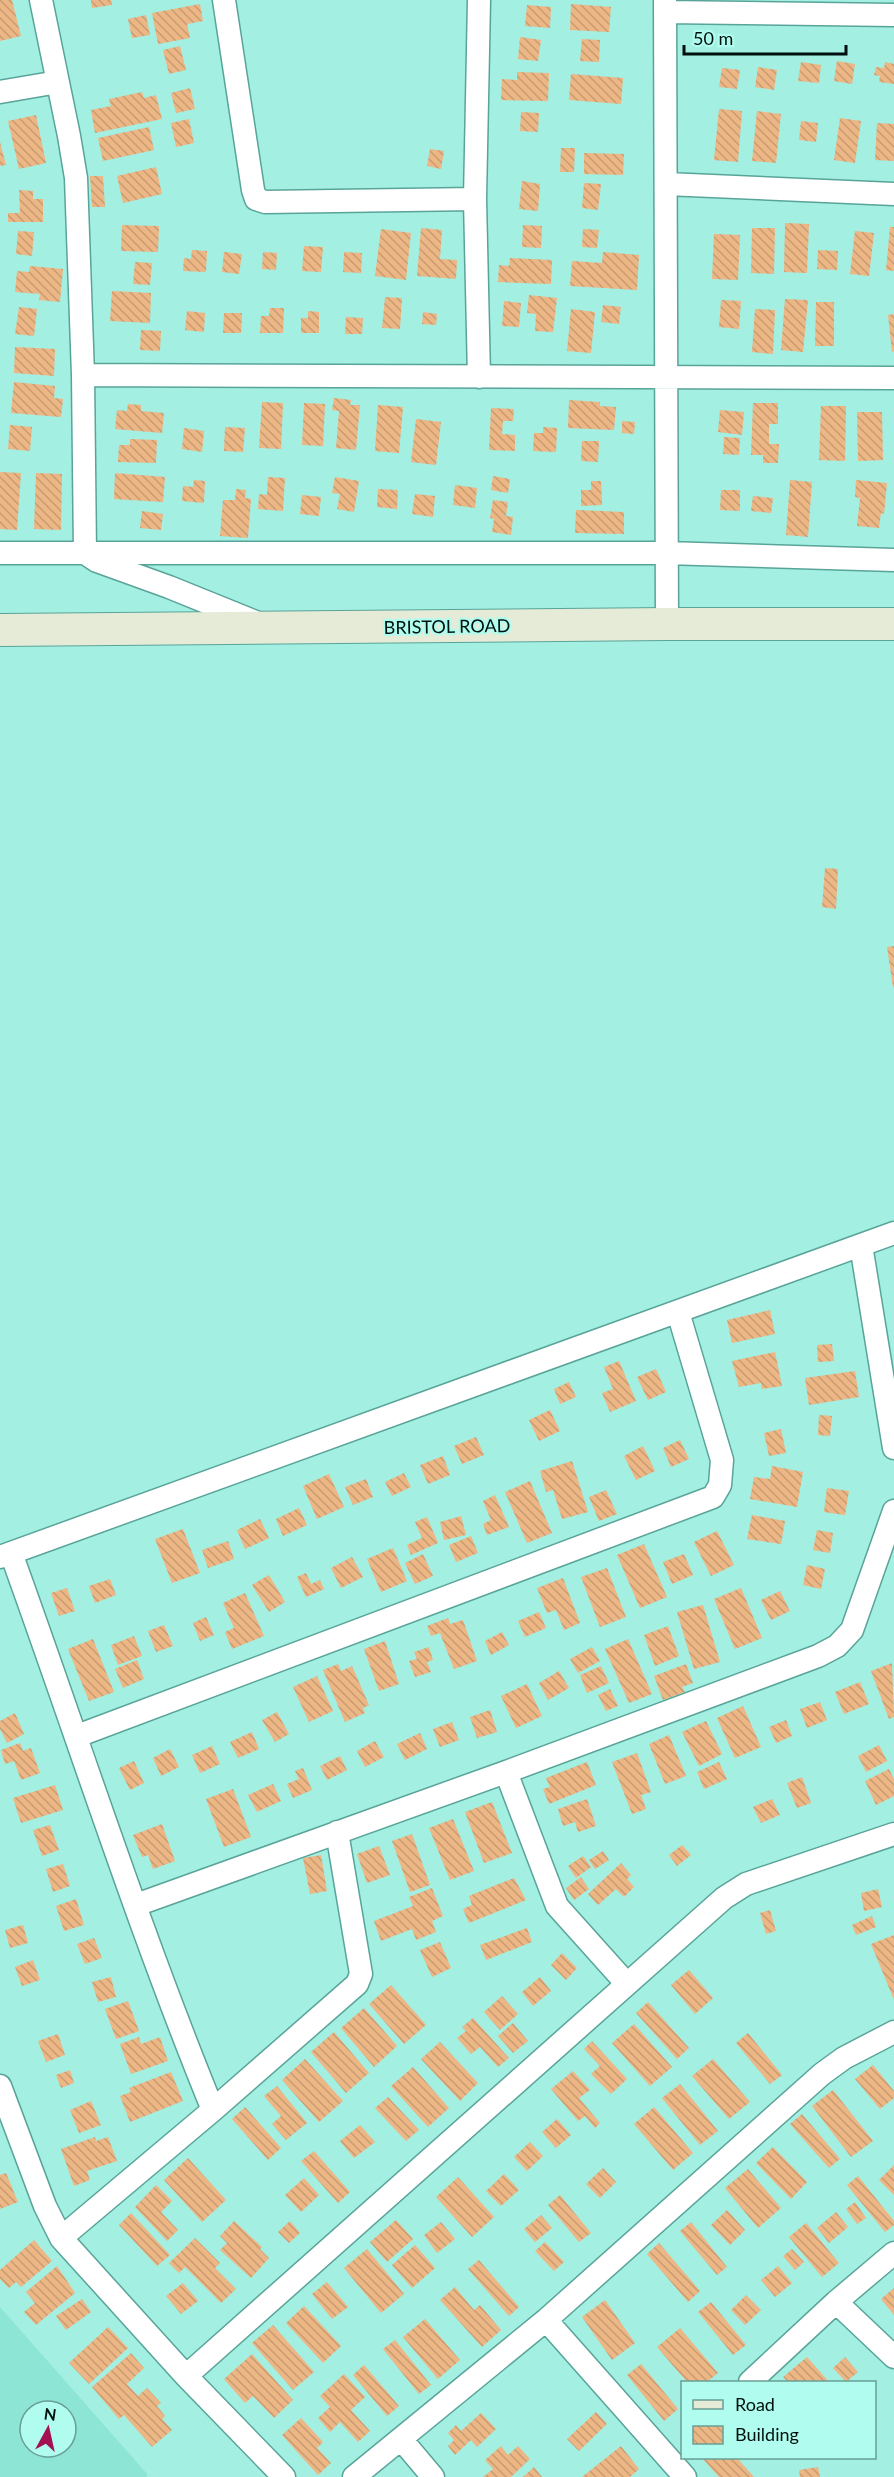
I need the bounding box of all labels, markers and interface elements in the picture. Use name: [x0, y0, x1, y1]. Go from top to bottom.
scale bar: [684, 18, 846, 56]
text: 50 m: [693, 27, 733, 49]
street label: BRISTOL ROAD: [384, 614, 510, 638]
legend: [681, 2381, 876, 2459]
text: Road: [735, 2393, 775, 2415]
north arrow: [18, 2399, 78, 2459]
text: N: [43, 2403, 58, 2424]
text: Building: [735, 2423, 799, 2445]

